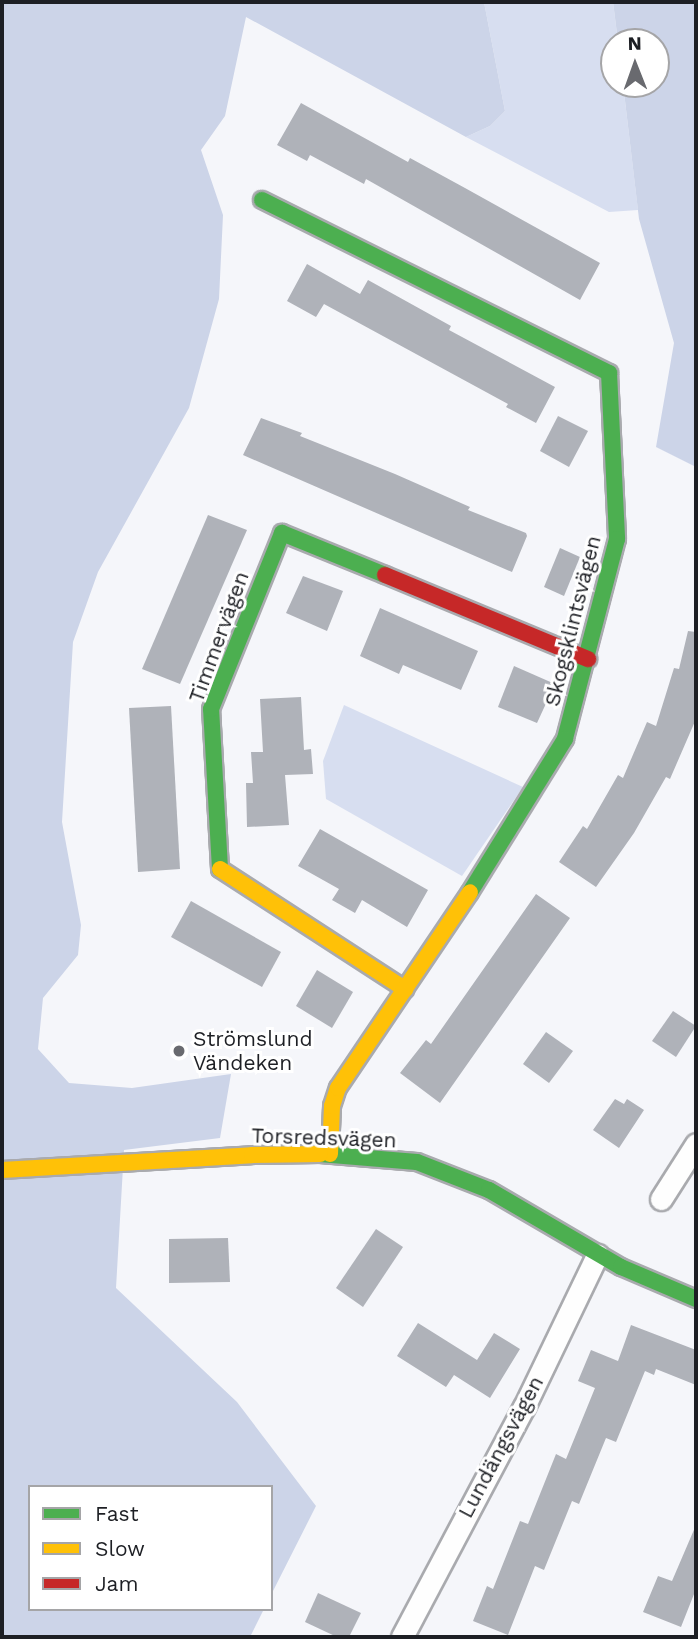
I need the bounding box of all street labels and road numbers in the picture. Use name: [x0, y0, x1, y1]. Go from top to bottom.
street label: Skogsklintsvägen: [540, 533, 606, 709]
street label: Timmervägen: [184, 568, 254, 706]
street label: Torsredsvägen: [251, 1123, 397, 1153]
street label: Lundängsvägen: [453, 1372, 549, 1522]

